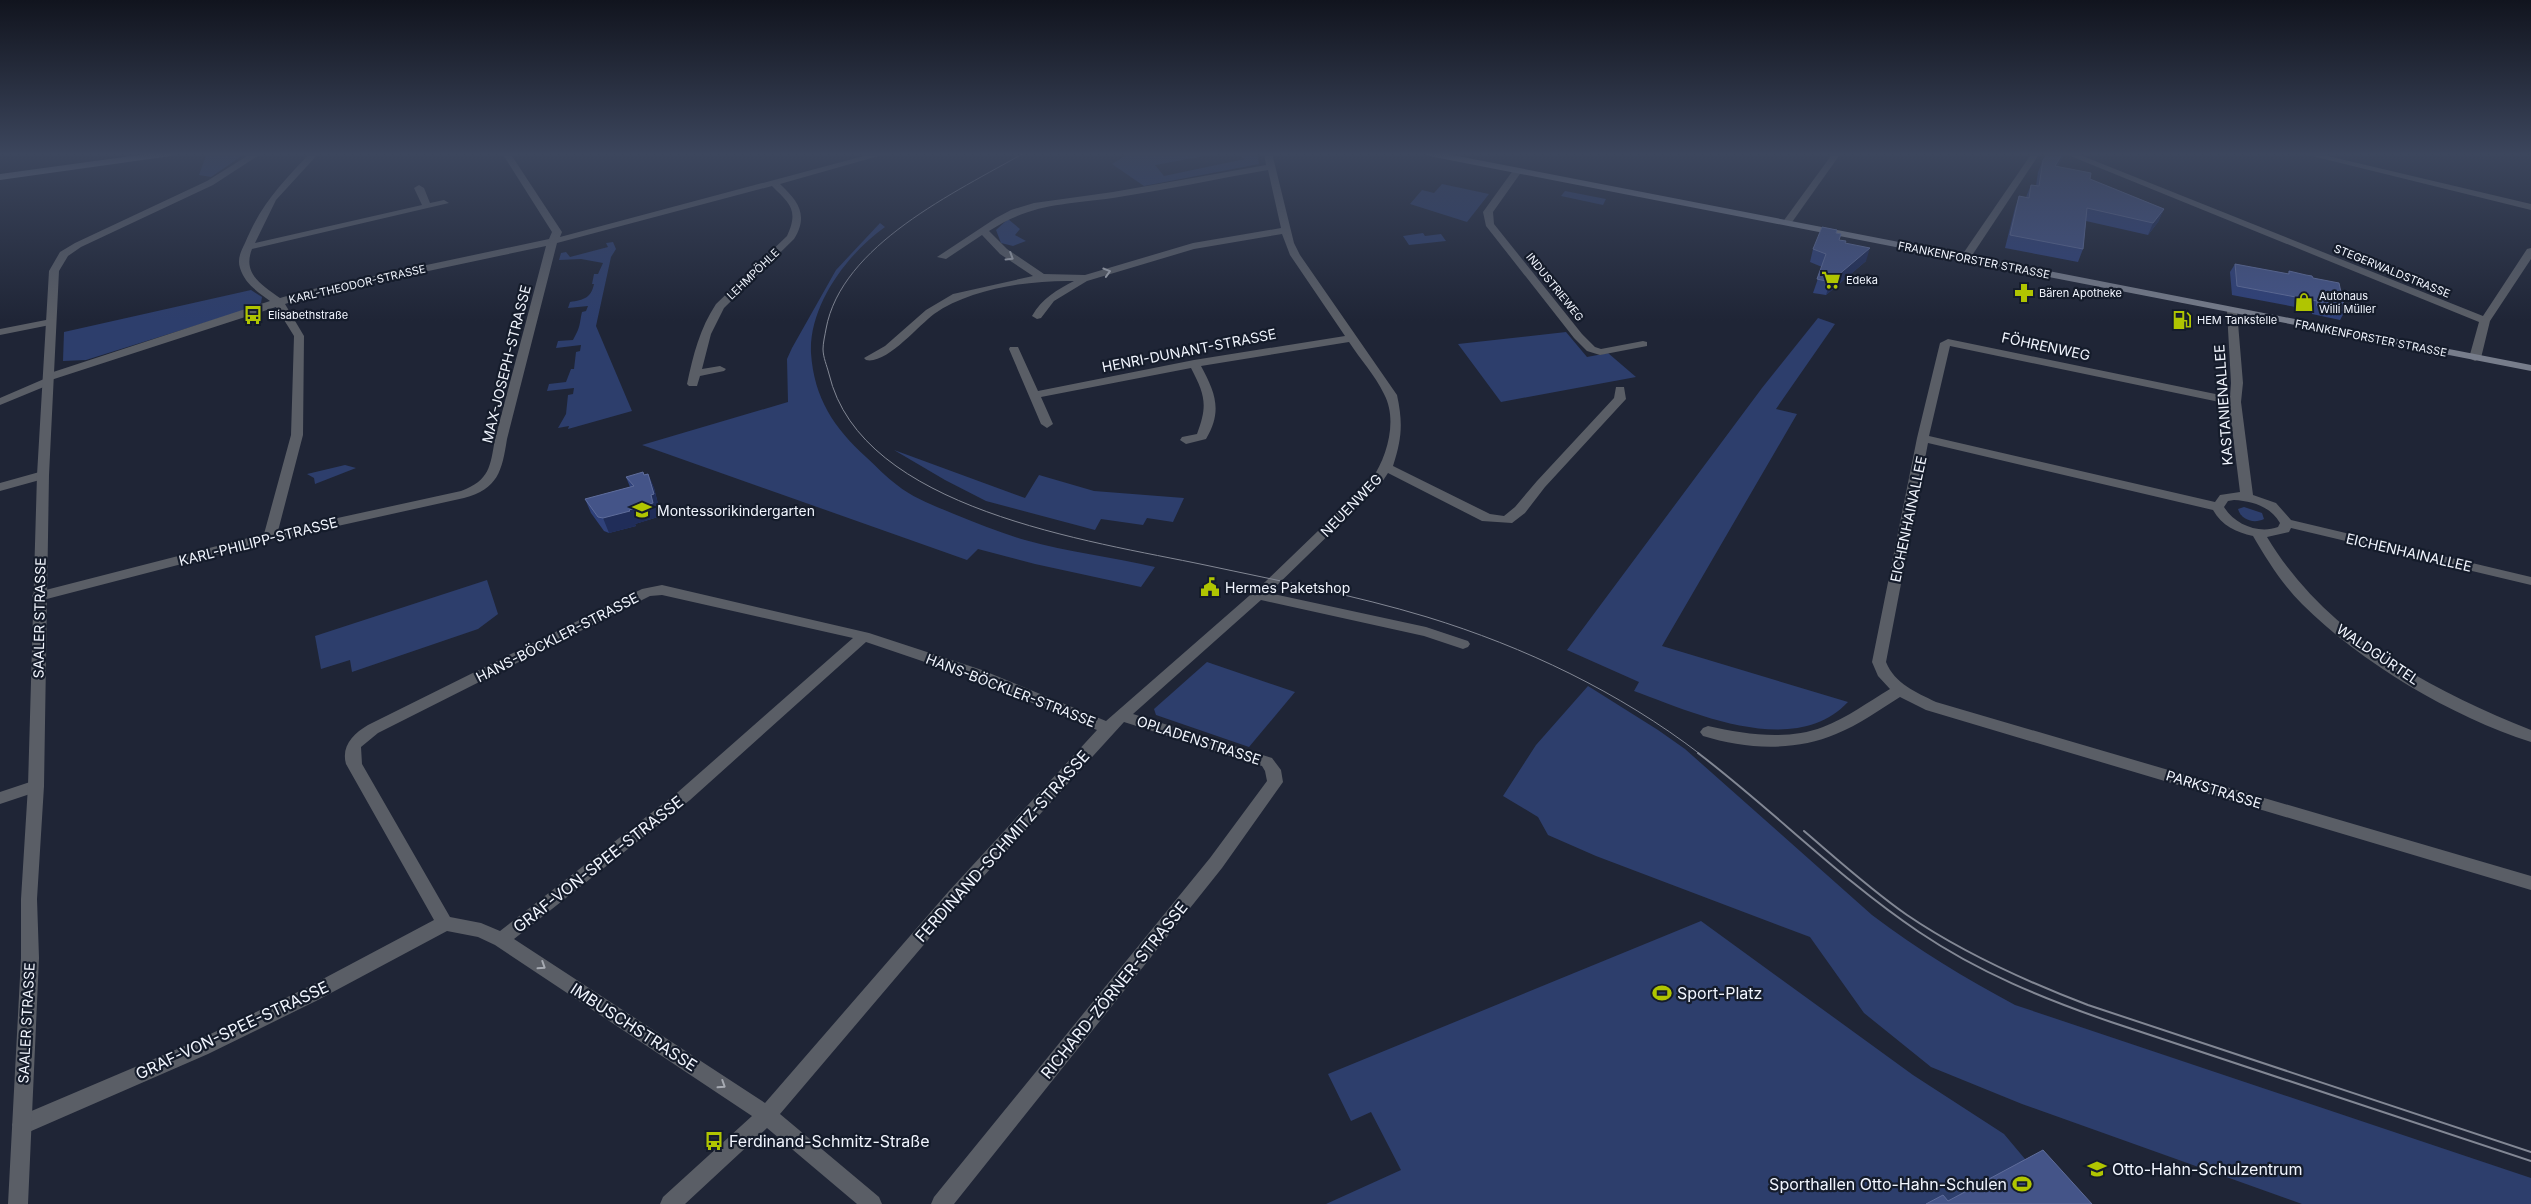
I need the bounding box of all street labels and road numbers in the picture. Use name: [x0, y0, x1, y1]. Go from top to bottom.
street label: FRANKENFORSTER STRASSE: [1897, 238, 2051, 282]
street label: STEGERWALDSTRASSE: [2332, 241, 2452, 301]
street label: LEHMPÖHLE: [724, 246, 782, 302]
street label: INDUSTRIEWEG: [1523, 250, 1587, 324]
street label: KARL-THEODOR-STRASSE: [287, 261, 427, 307]
street label: MAX-JOSEPH-STRASSE: [478, 283, 534, 445]
street label: FRANKENFORSTER STRASSE: [2294, 316, 2448, 360]
street label: HENRI-DUNANT-STRASSE: [1100, 325, 1278, 375]
street label: FÖHRENWEG: [2000, 328, 2092, 364]
street label: KASTANIENALLEE: [2210, 344, 2236, 466]
street label: EICHENHAINALLEE: [1886, 454, 1930, 584]
street label: NEUENWEG: [1317, 470, 1385, 540]
street label: KARL-PHILIPP-STRASSE: [177, 513, 339, 569]
street label: EICHENHAINALLEE: [2344, 529, 2474, 575]
street label: SAALER STRASSE: [29, 557, 49, 679]
street label: HANS-BÖCKLER-STRASSE: [473, 588, 641, 686]
street label: WALDGÜRTEL: [2333, 620, 2423, 688]
street label: HANS-BÖCKLER-STRASSE: [924, 650, 1098, 730]
street label: OPLADENSTRASSE: [1135, 712, 1263, 768]
street label: FERDINAND-SCHMITZ-STRASSE: [911, 746, 1093, 946]
street label: PARKSTRASSE: [2164, 766, 2264, 812]
street label: GRAF-VON-SPEE-STRASSE: [509, 791, 687, 937]
street label: RICHARD-ZÖRNER-STRASSE: [1036, 897, 1192, 1083]
street label: SAALER STRASSE: [14, 962, 38, 1084]
street label: GRAF-VON-SPEE-STRASSE: [132, 976, 332, 1084]
street label: IMBUSCHSTRASSE: [567, 979, 701, 1075]

